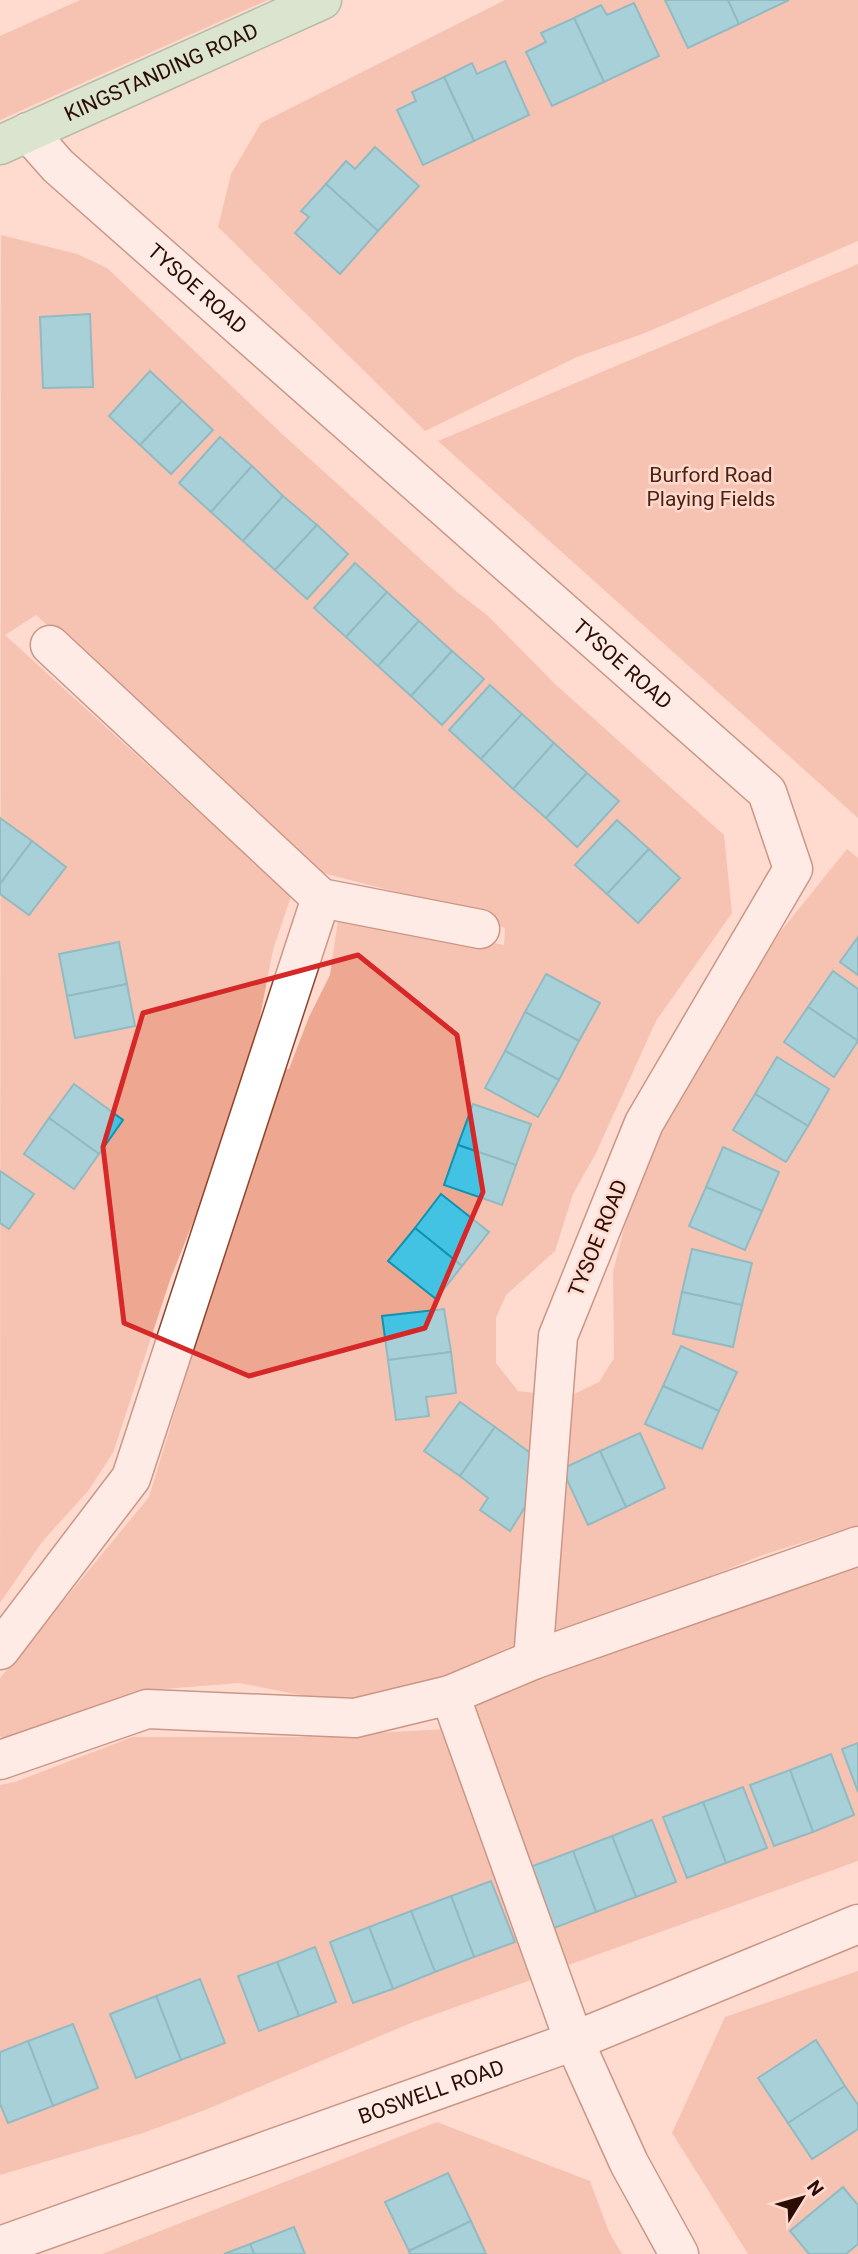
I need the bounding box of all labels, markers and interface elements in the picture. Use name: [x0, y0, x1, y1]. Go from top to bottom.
street label: KINGSTANDING ROAD: [61, 18, 262, 126]
street label: TYSOE ROAD: [143, 239, 252, 339]
park label: Burford Road Playing Fields: [647, 463, 775, 511]
street label: TYSOE ROAD: [568, 614, 677, 714]
street label: TYSOE ROAD: [564, 1176, 632, 1300]
street label: BOSWELL ROAD: [355, 2055, 507, 2129]
north arrow: [767, 2163, 837, 2233]
text: N: [802, 2176, 828, 2200]

